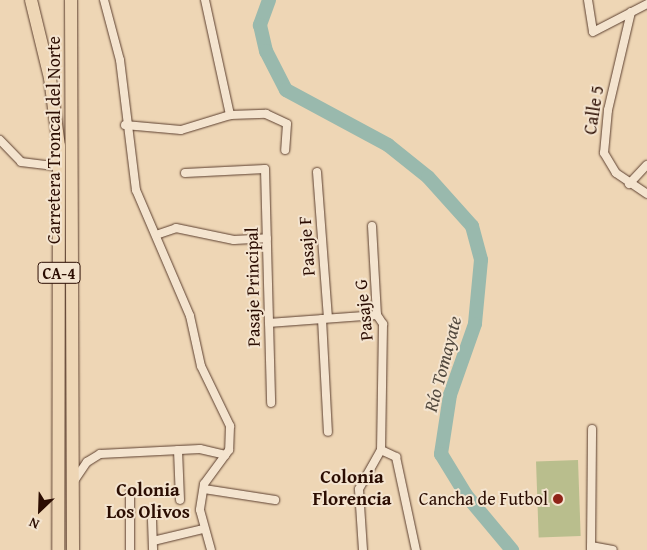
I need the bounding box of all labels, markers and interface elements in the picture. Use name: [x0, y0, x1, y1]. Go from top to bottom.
street label: Carretera Troncal del Norte: [43, 36, 65, 244]
street label: Calle 5: [579, 84, 609, 136]
street label: Pasaje F: [294, 215, 320, 277]
street label: Pasaje Principal: [241, 227, 265, 347]
road number: CA-4: [36, 260, 82, 286]
street label: Pasaje G: [350, 278, 378, 342]
water label: Río Tomayate: [419, 314, 467, 414]
district label: Colonia Florencia: [312, 466, 392, 510]
district label: Colonia Los Olivos: [106, 479, 190, 523]
north arrow: [15, 485, 65, 535]
place label: Cancha de Futbol: [419, 488, 548, 510]
marker: Cancha de Futbol: [552, 493, 564, 505]
text: N: [26, 513, 42, 535]

